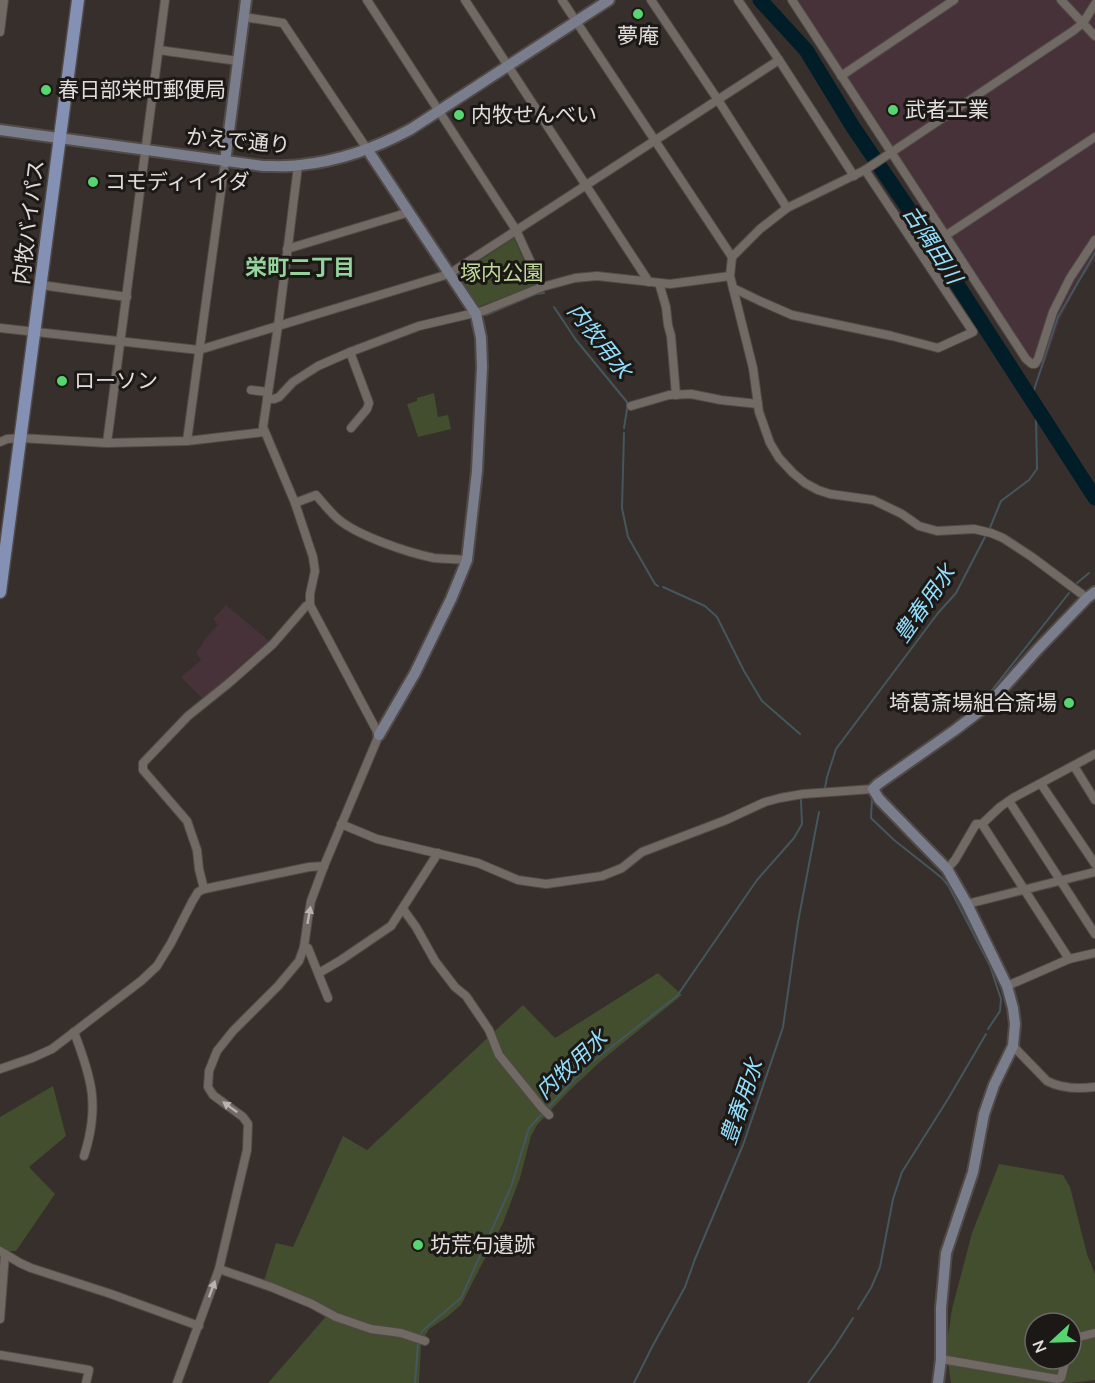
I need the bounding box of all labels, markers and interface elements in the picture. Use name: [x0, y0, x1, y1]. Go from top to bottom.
marker: 夢庵: [631, 7, 645, 21]
place label: 夢庵: [617, 22, 659, 50]
place label: 春日部栄町郵便局: [58, 76, 226, 104]
marker: 春日部栄町郵便局: [39, 83, 53, 97]
place label: 武者工業: [905, 96, 989, 124]
place label: 内牧せんべい: [471, 101, 597, 129]
marker: 武者工業: [886, 103, 900, 117]
marker: 内牧せんべい: [452, 108, 466, 122]
street label: かえで通り: [185, 123, 291, 159]
street label: 内牧バイパス: [7, 158, 51, 286]
place label: コモディイイダ: [105, 168, 250, 196]
marker: コモディイイダ: [86, 175, 100, 189]
water label: 古隅田川: [895, 200, 970, 292]
district label: 栄町二丁目: [245, 253, 355, 283]
park label: 塚内公園: [460, 259, 544, 287]
water label: 内牧用水: [560, 297, 639, 386]
place label: ローソン: [74, 367, 158, 395]
marker: ローソン: [55, 374, 69, 388]
water label: 豊春用水: [887, 558, 964, 649]
place label: 埼葛斎場組合斎場: [889, 689, 1057, 717]
marker: 埼葛斎場組合斎場: [1062, 696, 1076, 710]
one-way arrow: [305, 905, 314, 924]
water label: 内牧用水: [530, 1023, 616, 1106]
water label: 豊春用水: [713, 1054, 771, 1148]
one-way arrow: [222, 1101, 237, 1113]
place label: 坊荒句遺跡: [430, 1231, 535, 1259]
marker: 坊荒句遺跡: [411, 1238, 425, 1252]
one-way arrow: [208, 1280, 217, 1298]
north arrow: [1023, 1311, 1083, 1371]
text: N: [1028, 1337, 1052, 1356]

